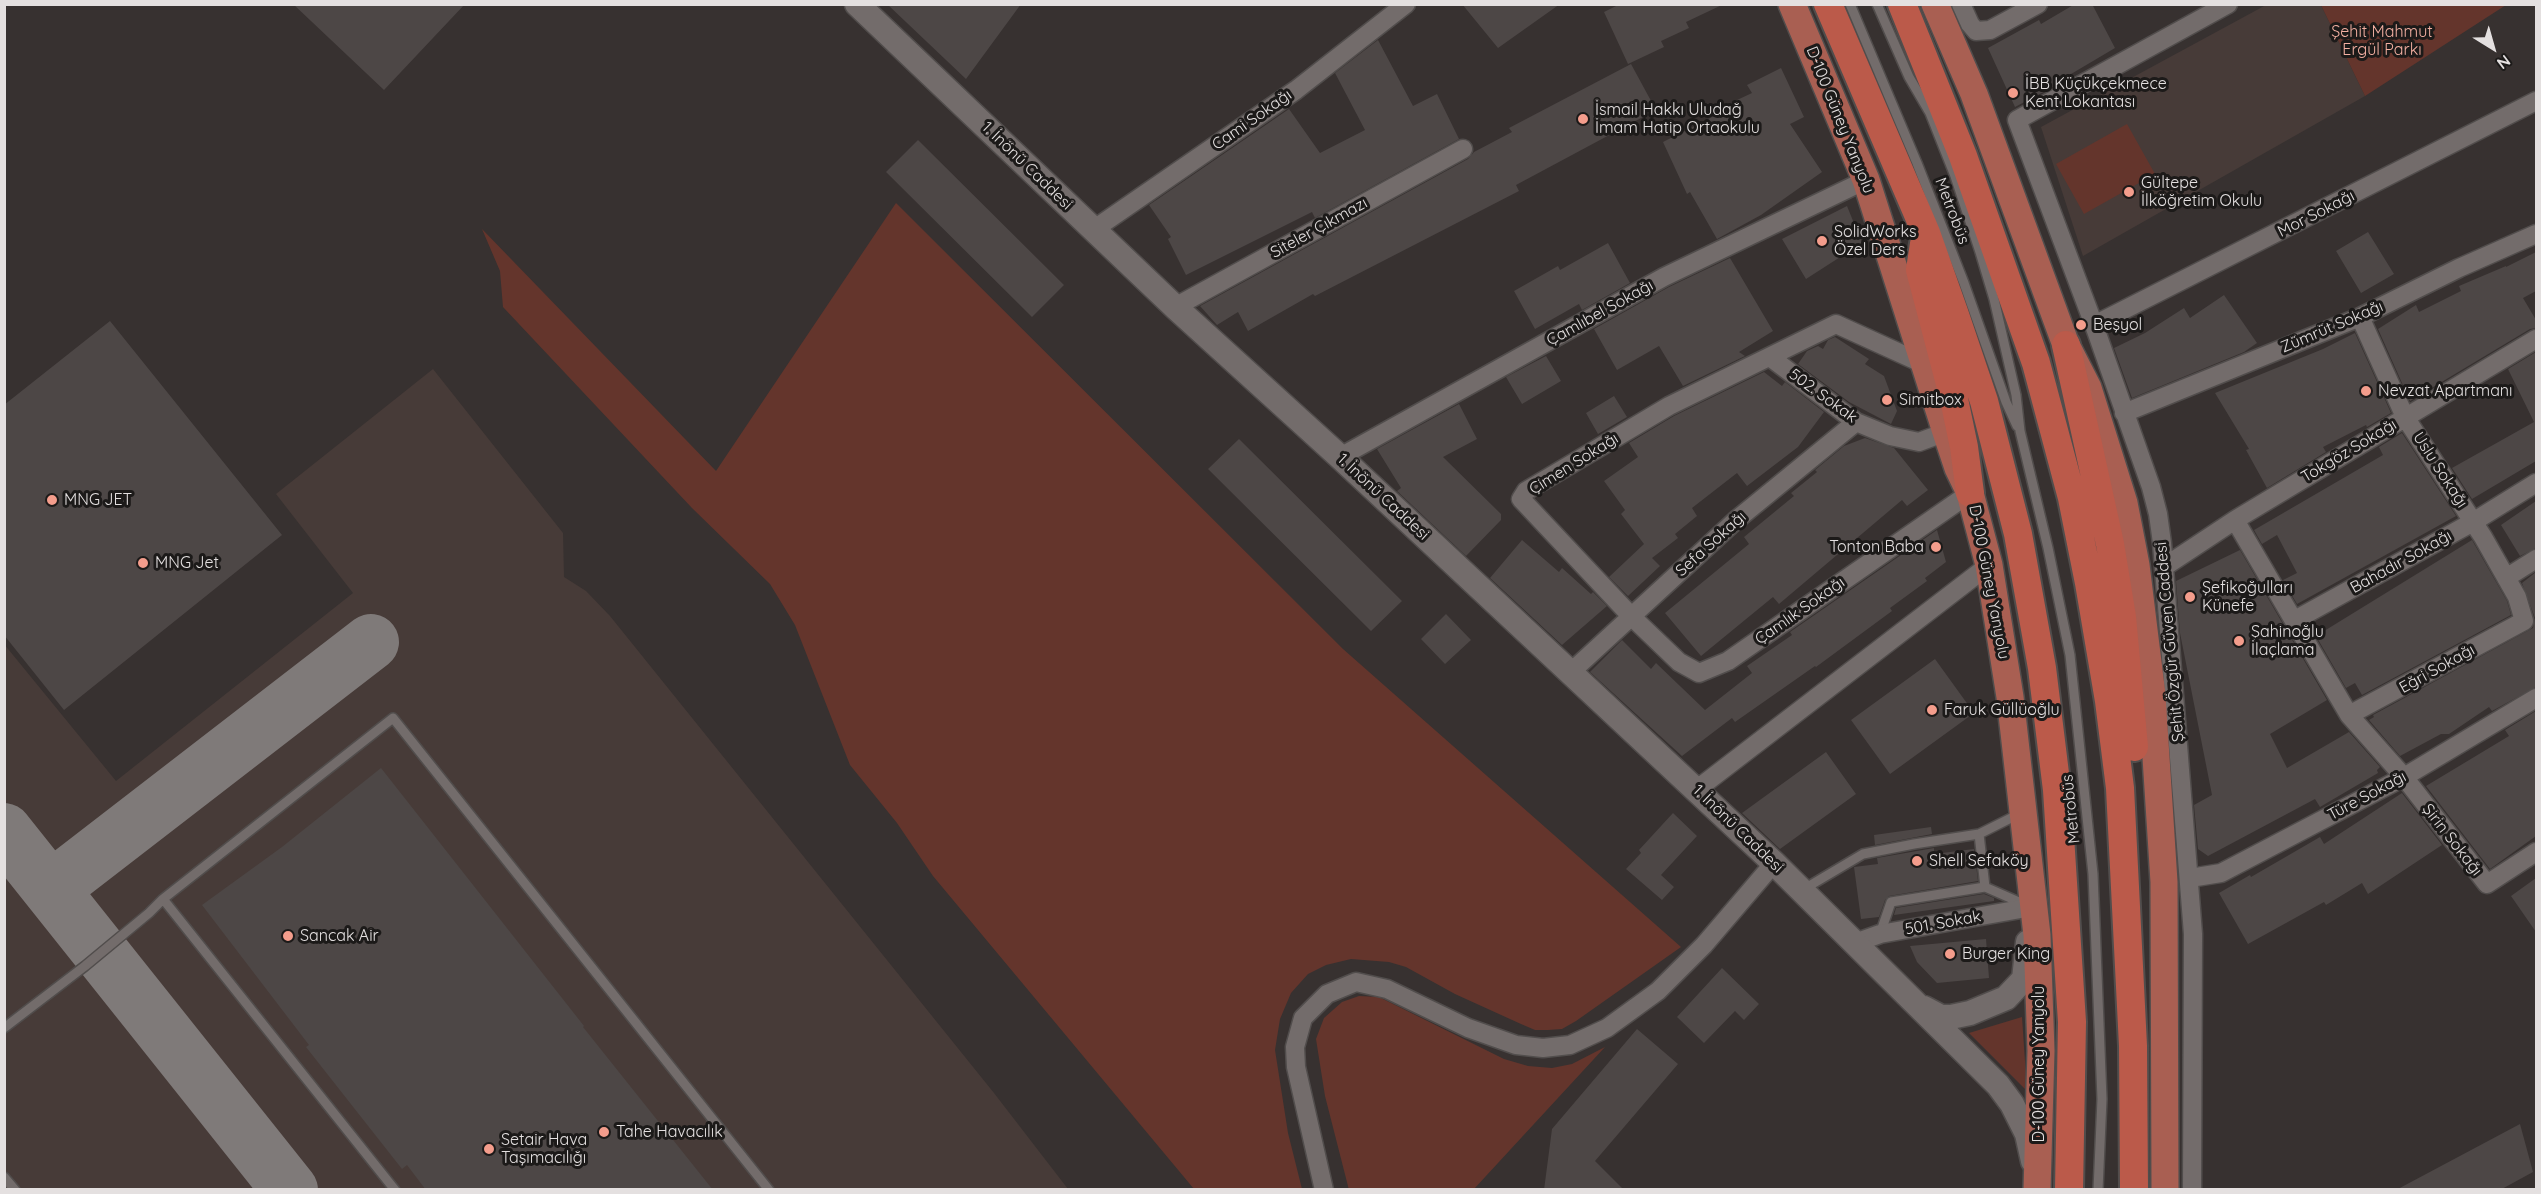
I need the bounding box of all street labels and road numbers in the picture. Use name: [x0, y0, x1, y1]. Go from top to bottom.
street label: D-100 Güney Yanyolu: [1802, 44, 1878, 196]
street label: Cami Sokağı: [1208, 86, 1296, 154]
street label: 1. İnönü Caddesi: [978, 118, 1076, 214]
street label: Metrobüs: [1931, 175, 1973, 247]
street label: Mor Sokağı: [2274, 186, 2358, 242]
street label: Siteler Çıkmazı: [1267, 193, 1371, 263]
street label: Çamlıbel Sokağı: [1543, 276, 1657, 350]
street label: Zümrüt Sokağı: [2278, 297, 2386, 357]
street label: 502. Sokak: [1785, 365, 1861, 427]
street label: Tokgöz Sokağı: [2298, 415, 2400, 487]
street label: Çimen Sokağı: [1526, 429, 1622, 499]
street label: Uslu Sokağı: [2408, 429, 2472, 511]
street label: 1. İnönü Caddesi: [1333, 450, 1433, 544]
street label: D-100 Güney Yanyolu: [1965, 503, 2013, 661]
street label: Sefa Sokağı: [1672, 507, 1750, 581]
street label: Bahadır Sokağı: [2347, 526, 2455, 598]
street label: Şehit Özgür Güven Caddesi: [2152, 541, 2188, 743]
street label: Çamlık Sokağı: [1751, 573, 1849, 649]
street label: Eğri Sokağı: [2396, 640, 2478, 698]
street label: Türe Sokağı: [2324, 767, 2410, 825]
street label: Metrobüs: [2058, 773, 2084, 845]
street label: 1. İnönü Caddesi: [1689, 781, 1787, 877]
street label: Şirin Sokağı: [2418, 800, 2486, 880]
street label: 501. Sokak: [1904, 907, 1982, 939]
street label: D-100 Güney Yanyolu: [2029, 986, 2049, 1142]

